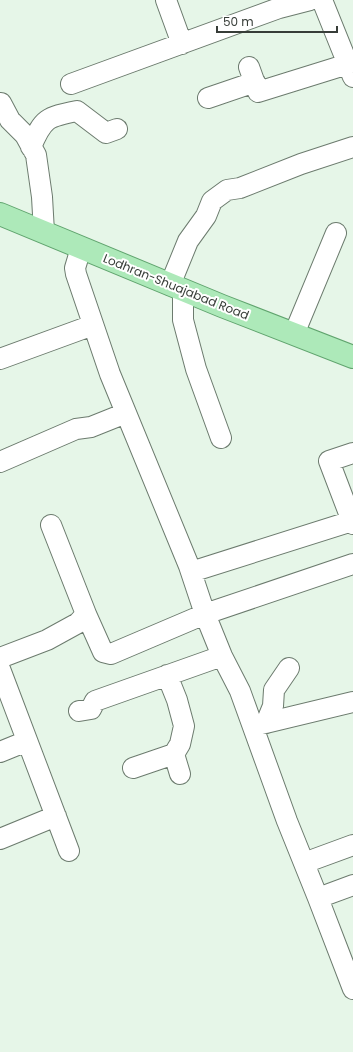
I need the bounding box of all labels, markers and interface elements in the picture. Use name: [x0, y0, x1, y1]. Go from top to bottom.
scale bar: [217, 8, 337, 34]
text: 50 m: [223, 13, 254, 30]
street label: Lodhran-Shuajabad Road: [101, 249, 252, 324]

